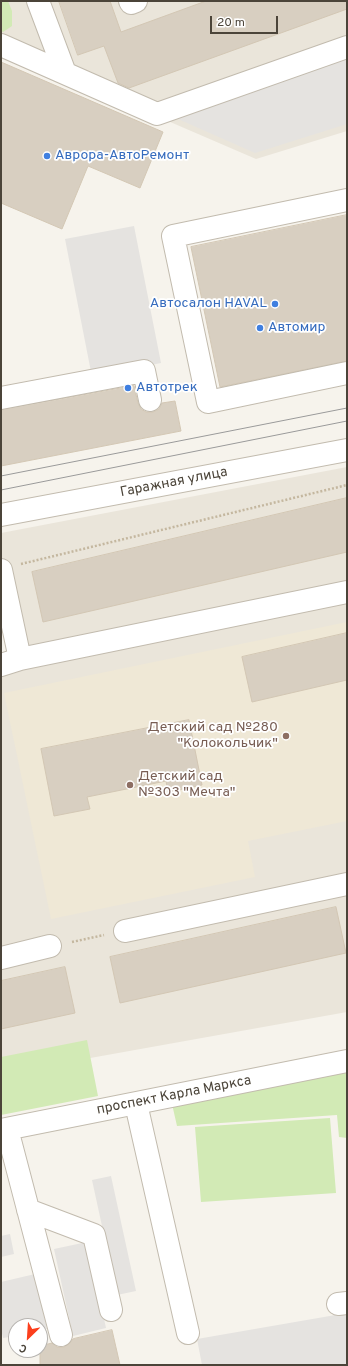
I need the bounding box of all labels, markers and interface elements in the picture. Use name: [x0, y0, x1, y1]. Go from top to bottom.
scale bar: [212, 8, 280, 34]
text: 20 m: [217, 15, 245, 31]
place label: Аврора-АвтоРемонт: [55, 148, 189, 164]
marker: Аврора-АвтоРемонт: [42, 151, 52, 161]
place label: Автосалон HAVAL: [150, 296, 267, 312]
marker: Автосалон HAVAL: [270, 299, 280, 309]
place label: Автомир: [268, 320, 325, 336]
marker: Автомир: [255, 323, 265, 333]
place label: Автотрек: [136, 380, 198, 396]
marker: Автотрек: [123, 383, 133, 393]
street label: Гаражная улица: [119, 464, 229, 502]
place label: Детский сад №280 "Колокольчик": [148, 720, 278, 752]
marker: Детский сад №280 "Колокольчик": [281, 731, 291, 741]
place label: Детский сад №303 "Мечта": [138, 769, 235, 802]
marker: Детский сад №303 "Мечта": [125, 780, 135, 790]
street label: проспект Карла Маркса: [95, 1073, 253, 1119]
north arrow: [8, 1318, 48, 1358]
text: С: [17, 1340, 29, 1356]

